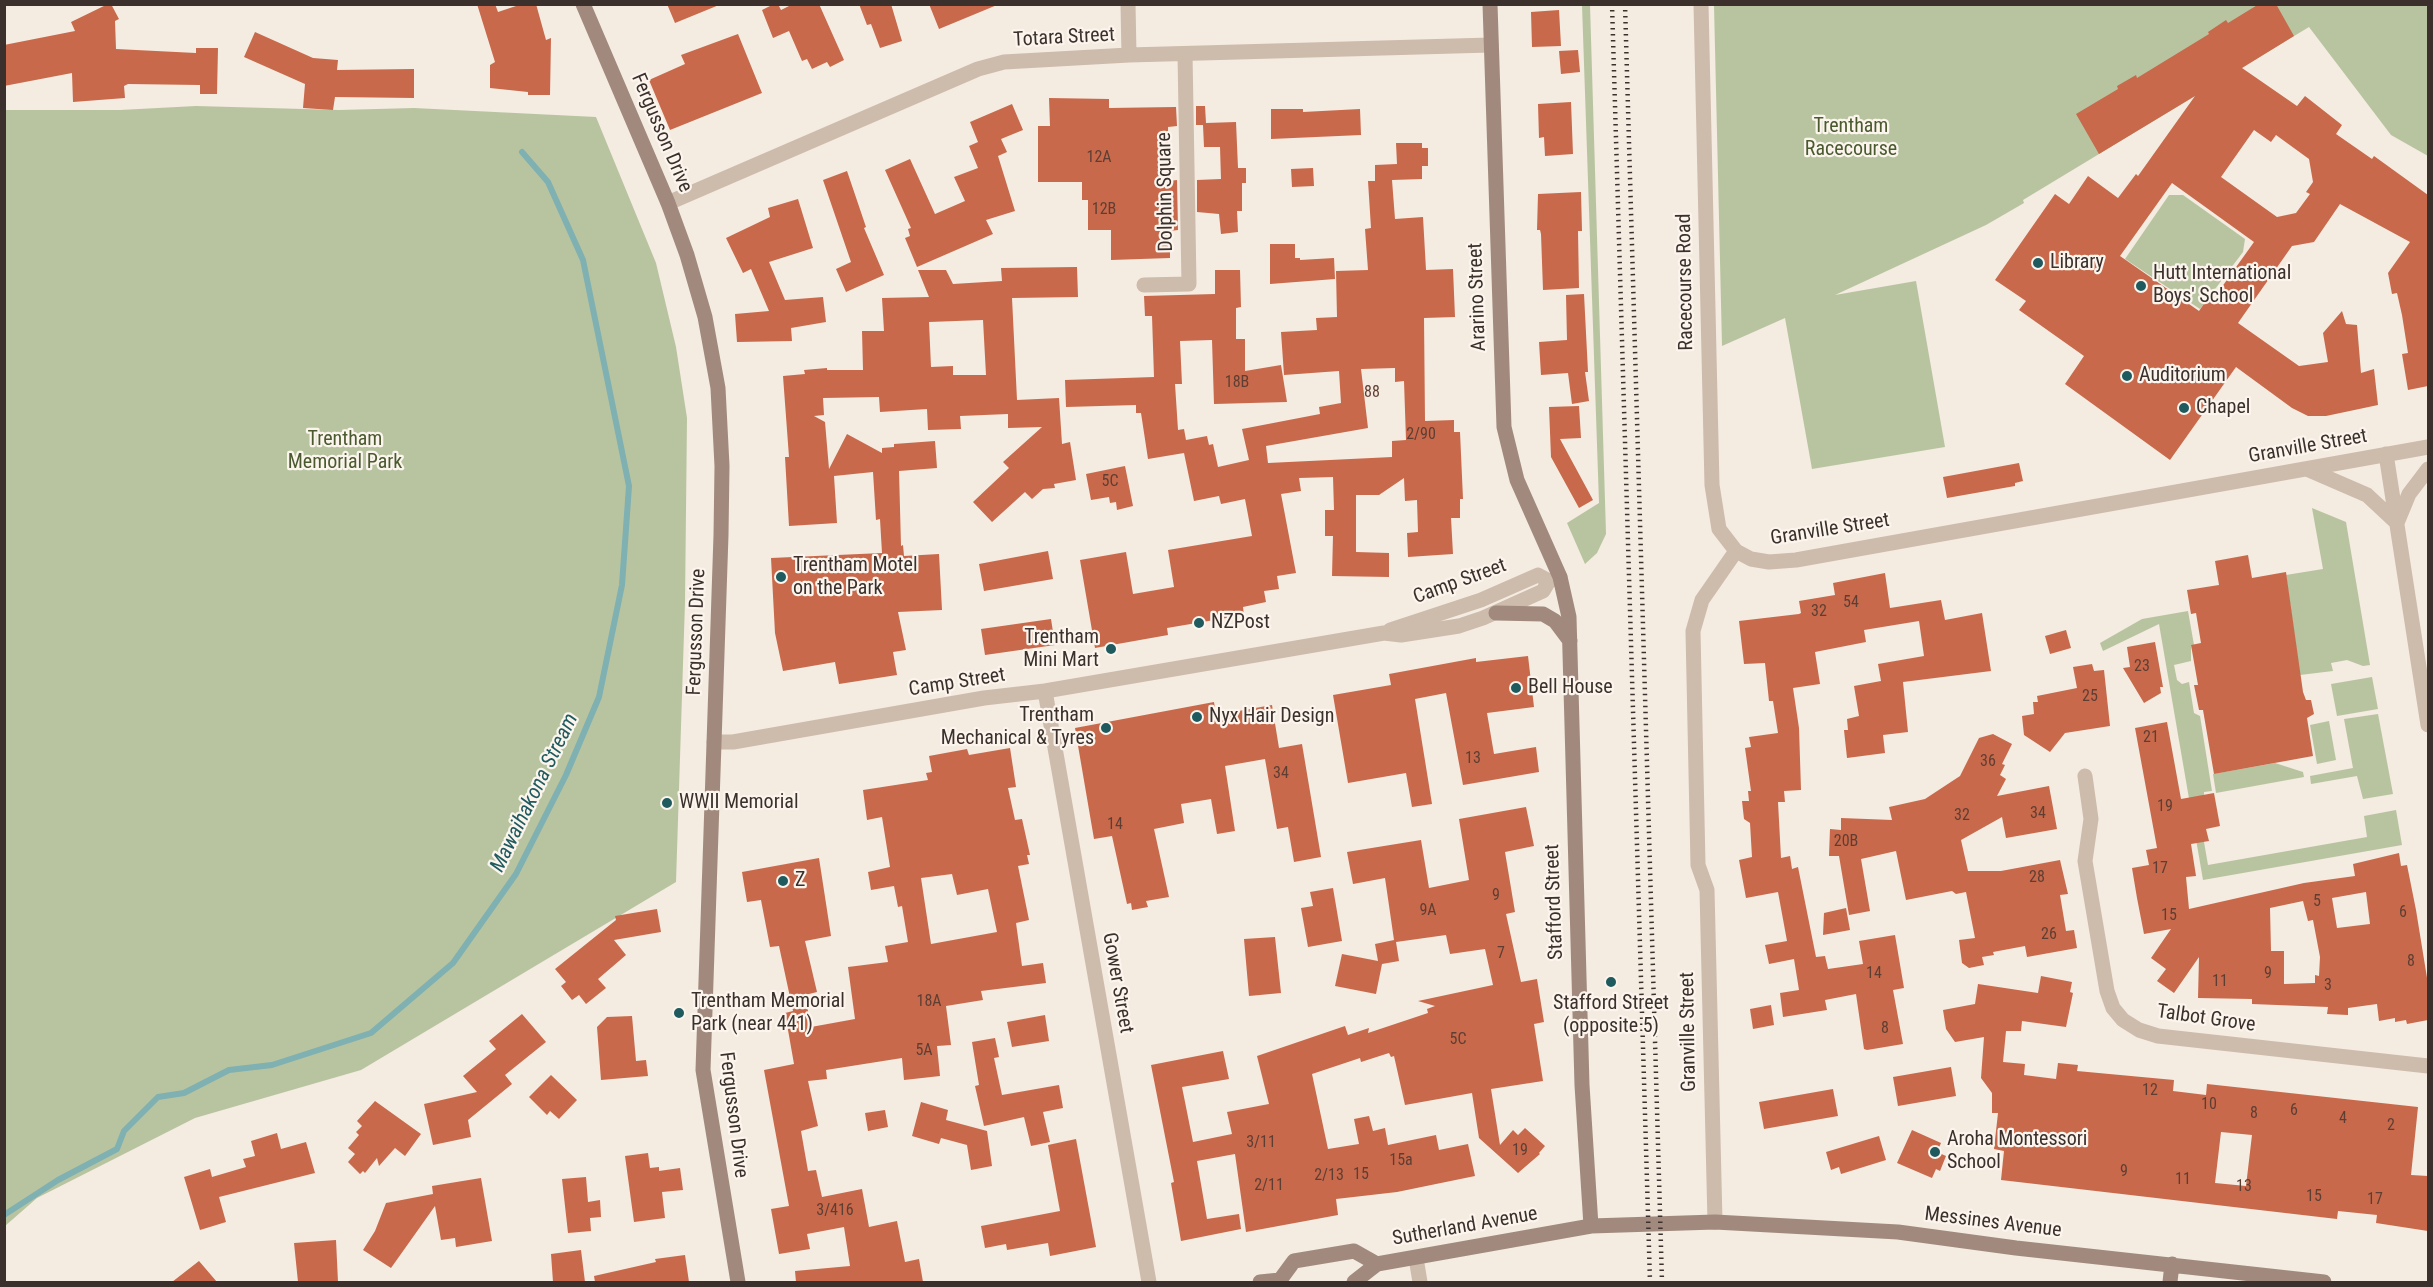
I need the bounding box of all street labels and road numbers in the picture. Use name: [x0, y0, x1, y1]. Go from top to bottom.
street label: Totara Street: [1013, 23, 1115, 53]
street label: Fergusson Drive: [625, 70, 697, 196]
street label: Dolphin Square: [1153, 132, 1179, 252]
street label: Racecourse Road: [1673, 213, 1699, 351]
street label: Ararino Street: [1464, 242, 1492, 352]
street label: Granville Street: [2247, 425, 2369, 469]
street label: Granville Street: [1769, 509, 1891, 551]
street label: Camp Street: [1410, 554, 1510, 610]
street label: Fergusson Drive: [683, 568, 711, 696]
street label: Camp Street: [907, 664, 1007, 702]
street label: Stafford Street: [1541, 844, 1569, 960]
street label: Gower Street: [1096, 931, 1138, 1035]
street label: Granville Street: [1676, 972, 1702, 1092]
street label: Talbot Grove: [2155, 1000, 2257, 1038]
street label: Fergusson Drive: [713, 1051, 753, 1179]
street label: Sutherland Avenue: [1391, 1202, 1539, 1252]
street label: Messines Avenue: [1923, 1203, 2063, 1243]

